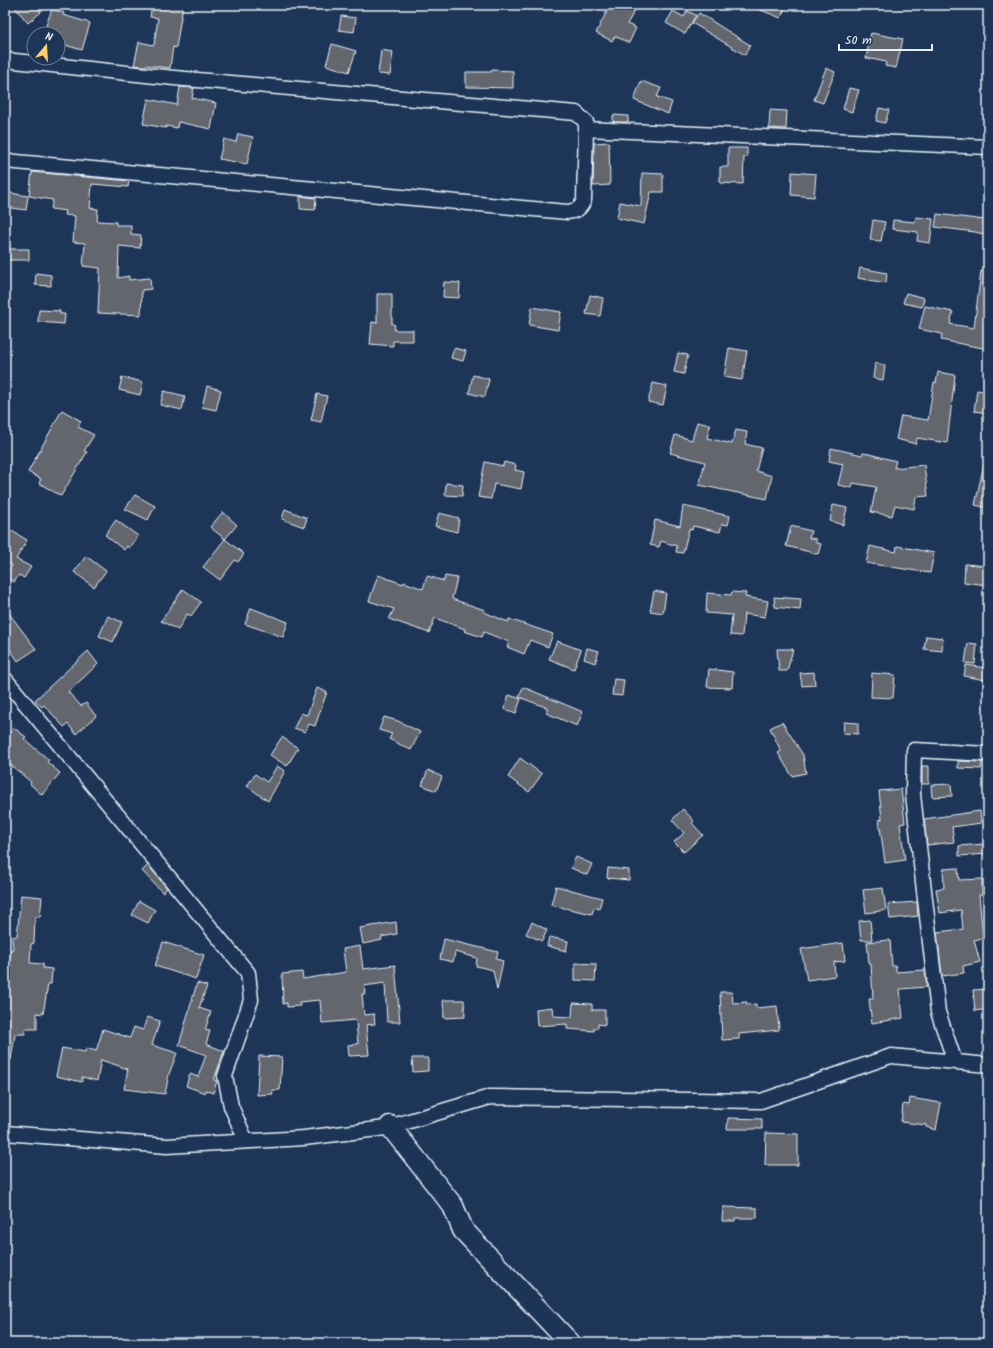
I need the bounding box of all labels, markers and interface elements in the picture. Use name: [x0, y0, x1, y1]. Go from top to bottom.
north arrow: [26, 26, 66, 66]
scale bar: [839, 26, 932, 52]
text: N: [43, 28, 55, 47]
text: 50 m: [845, 31, 872, 50]

